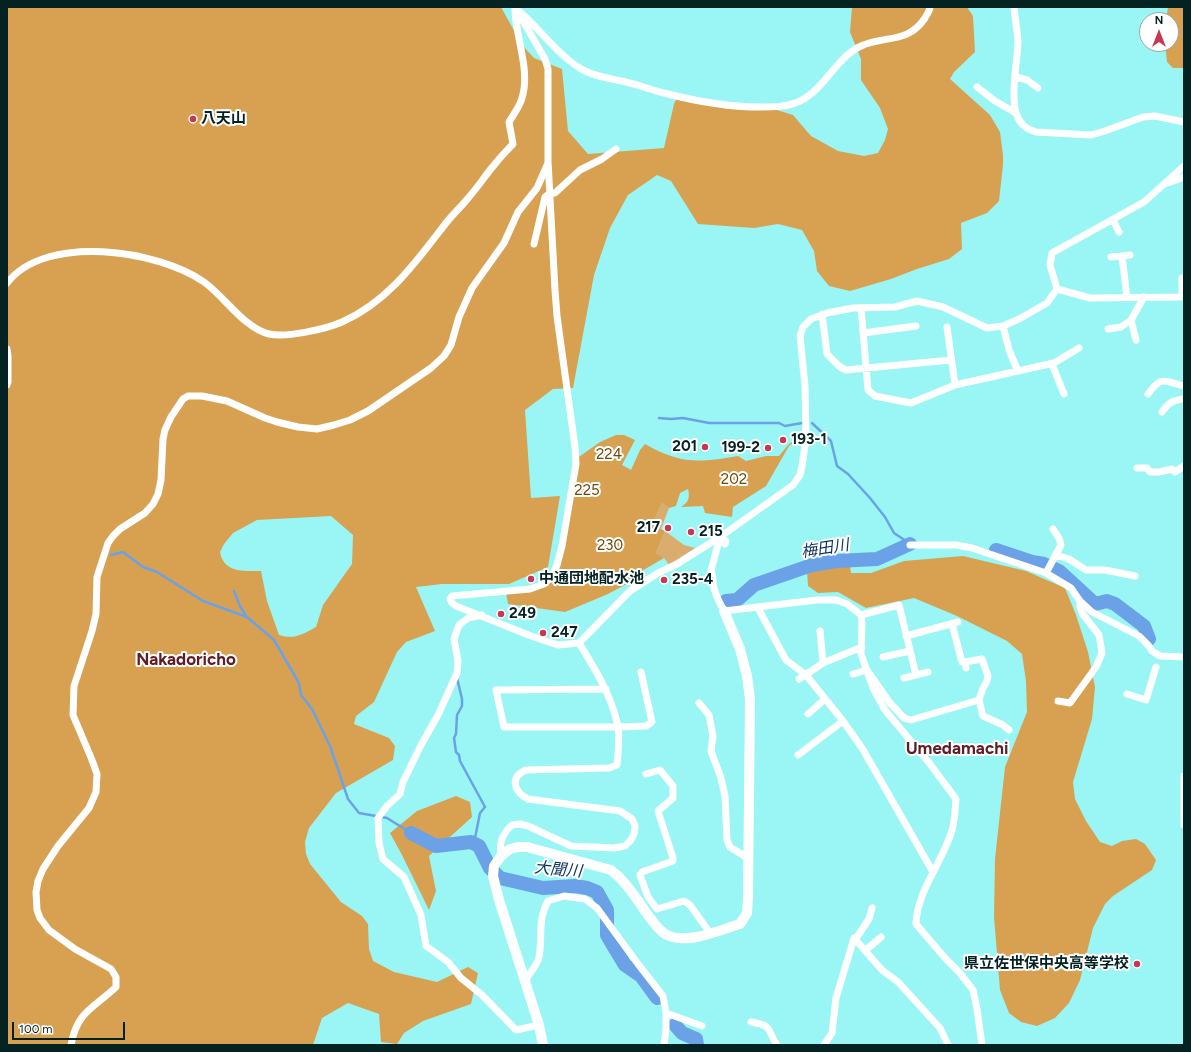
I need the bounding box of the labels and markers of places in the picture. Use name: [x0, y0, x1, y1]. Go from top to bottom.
place label: 八天山: [201, 110, 246, 128]
marker: 八天山: [188, 114, 198, 124]
place label: 193-1: [791, 431, 827, 449]
marker: 193-1: [778, 435, 788, 445]
place label: 201: [672, 438, 697, 456]
place label: 199-2: [721, 439, 760, 457]
marker: 201: [700, 442, 710, 452]
marker: 199-2: [763, 443, 773, 453]
place label: 217: [637, 519, 660, 537]
marker: 217: [663, 523, 673, 533]
place label: 215: [699, 523, 723, 541]
marker: 215: [686, 527, 696, 537]
place label: 中通団地配水池: [539, 570, 644, 588]
place label: 235-4: [672, 571, 713, 589]
marker: 中通団地配水池: [526, 574, 536, 584]
marker: 235-4: [659, 575, 669, 585]
place label: 249: [509, 605, 536, 623]
marker: 249: [496, 609, 506, 619]
place label: 247: [551, 624, 578, 642]
marker: 247: [538, 628, 548, 638]
place label: 県立佐世保中央高等学校: [964, 955, 1129, 973]
marker: 県立佐世保中央高等学校: [1132, 959, 1142, 969]

